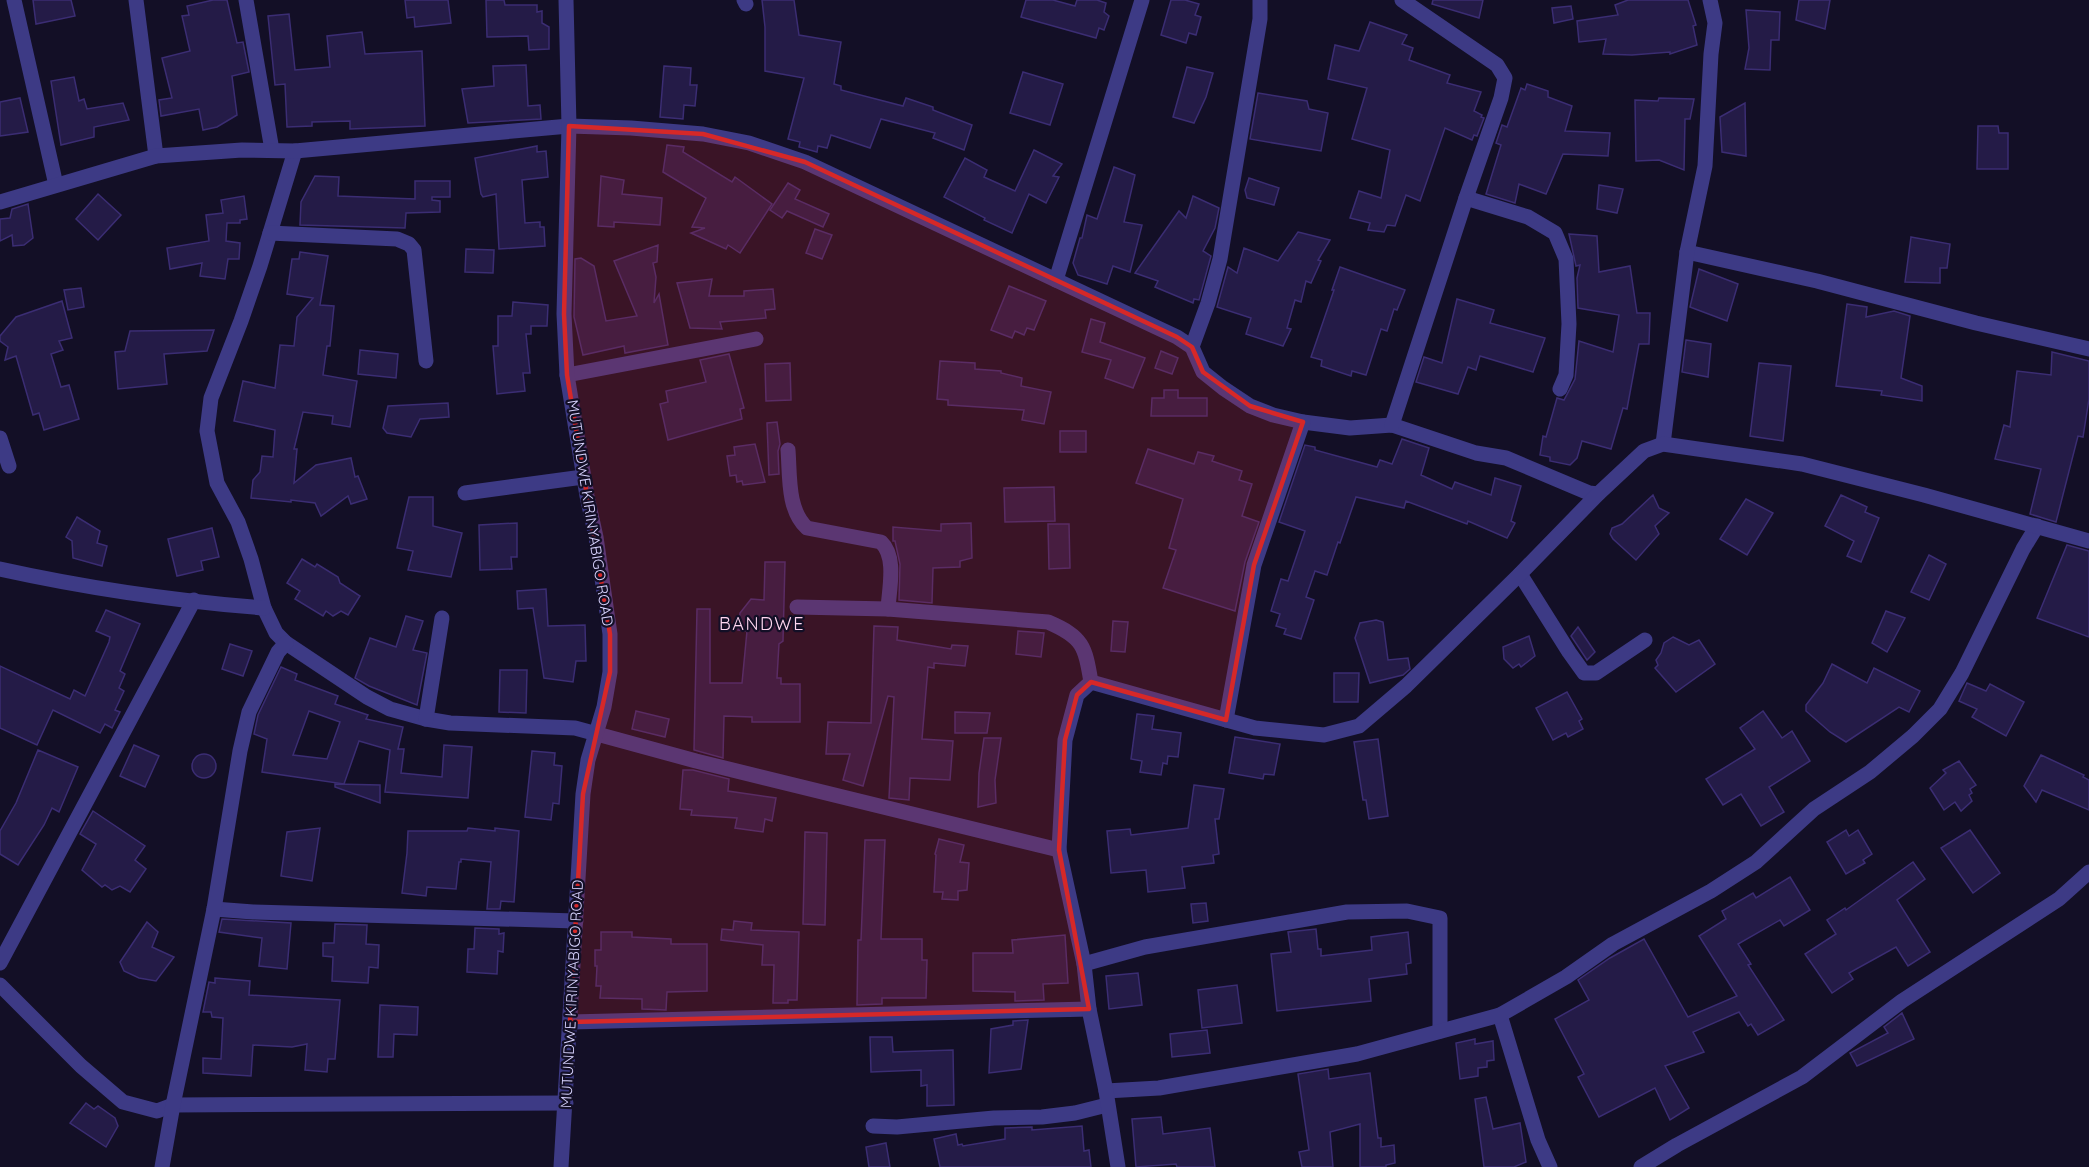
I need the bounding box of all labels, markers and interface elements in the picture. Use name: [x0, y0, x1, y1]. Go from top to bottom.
street label: MUTUNDWE KIRINYABIGO ROAD: [563, 398, 618, 628]
district label: BANDWE: [719, 612, 805, 635]
street label: MUTUNDWE KIRINYABIGO ROAD: [556, 879, 587, 1109]

